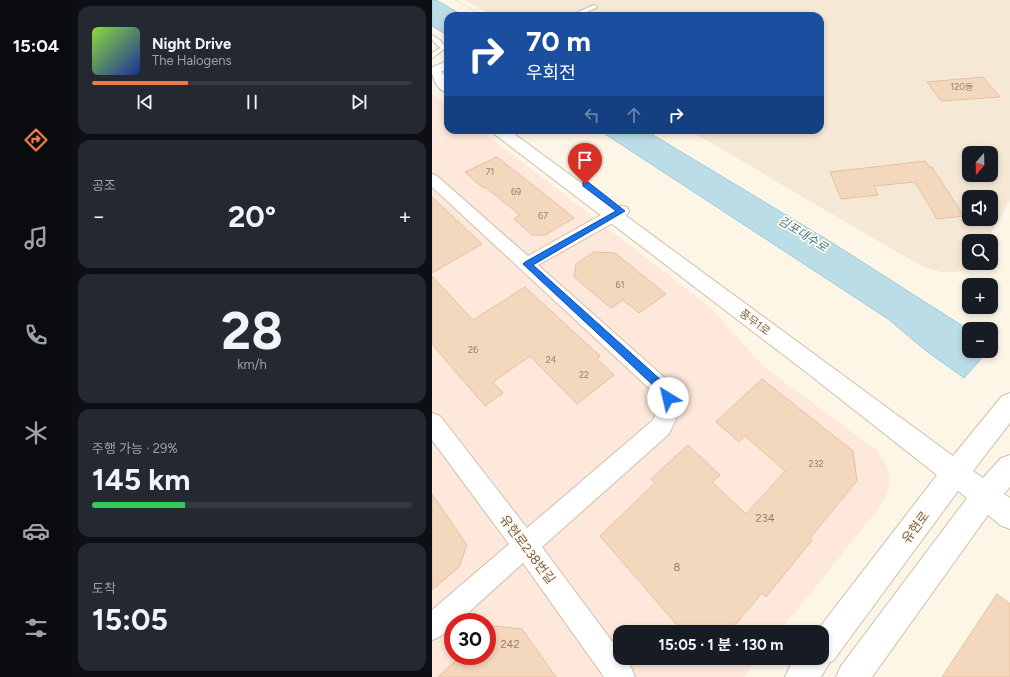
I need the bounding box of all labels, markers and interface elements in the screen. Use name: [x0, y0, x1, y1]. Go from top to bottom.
text: 70 m: [526, 24, 591, 58]
icon: right: [460, 28, 512, 80]
text: 15:04: [13, 35, 59, 57]
text: Night Drive: [152, 35, 231, 53]
text: The Halogens: [152, 53, 232, 68]
text: 우회전: [526, 62, 576, 84]
house number: 120동: [951, 81, 973, 92]
icon: previous: [134, 91, 156, 113]
icon: pause: [241, 91, 263, 113]
icon: next: [348, 91, 370, 113]
icon: left: [581, 104, 603, 126]
icon: ahead: [623, 104, 645, 126]
icon: right: [665, 104, 687, 126]
icon: directions: [22, 126, 50, 154]
pin: [568, 143, 602, 184]
north arrow: [962, 146, 998, 182]
map controls: [962, 146, 998, 358]
icon: arrive: [574, 149, 596, 171]
house number: 71: [486, 166, 494, 177]
text: 공조: [92, 178, 116, 193]
house number: 69: [511, 186, 521, 197]
button: sound: [962, 190, 998, 226]
text: 20°: [228, 198, 276, 235]
text: −: [92, 203, 106, 230]
text: +: [398, 203, 412, 230]
house number: 67: [538, 210, 548, 221]
water label: 김포대수로: [776, 213, 831, 255]
icon: music: [22, 224, 50, 252]
button: search: [962, 234, 998, 270]
button: +: [962, 278, 998, 314]
house number: 61: [616, 279, 624, 290]
text: 28: [221, 300, 283, 362]
street label: 풍무1로: [737, 307, 773, 338]
icon: phone: [22, 321, 50, 349]
button: −: [962, 322, 998, 358]
house number: 26: [468, 344, 478, 355]
house number: 24: [546, 354, 557, 365]
text: km/h: [237, 357, 267, 372]
house number: 22: [579, 369, 589, 380]
position arrow: [647, 377, 689, 419]
icon: climate: [22, 419, 50, 447]
text: 주행 가능 · 29%: [92, 441, 178, 456]
house number: 232: [809, 458, 823, 469]
text: 145 km: [92, 461, 191, 498]
street label: 유현로: [899, 508, 932, 546]
street label: 유현로238번길: [497, 512, 558, 587]
house number: 234: [756, 512, 775, 525]
icon: car: [22, 517, 50, 545]
house number: 8: [674, 561, 681, 574]
text: 도착: [92, 581, 116, 596]
text: 15:05: [92, 601, 168, 638]
speed limit sign: 30: [444, 613, 496, 665]
icon: filters: [22, 614, 50, 642]
text: 15:05 · 1 분 · 130 m: [659, 636, 783, 654]
house number: 242: [500, 638, 520, 651]

